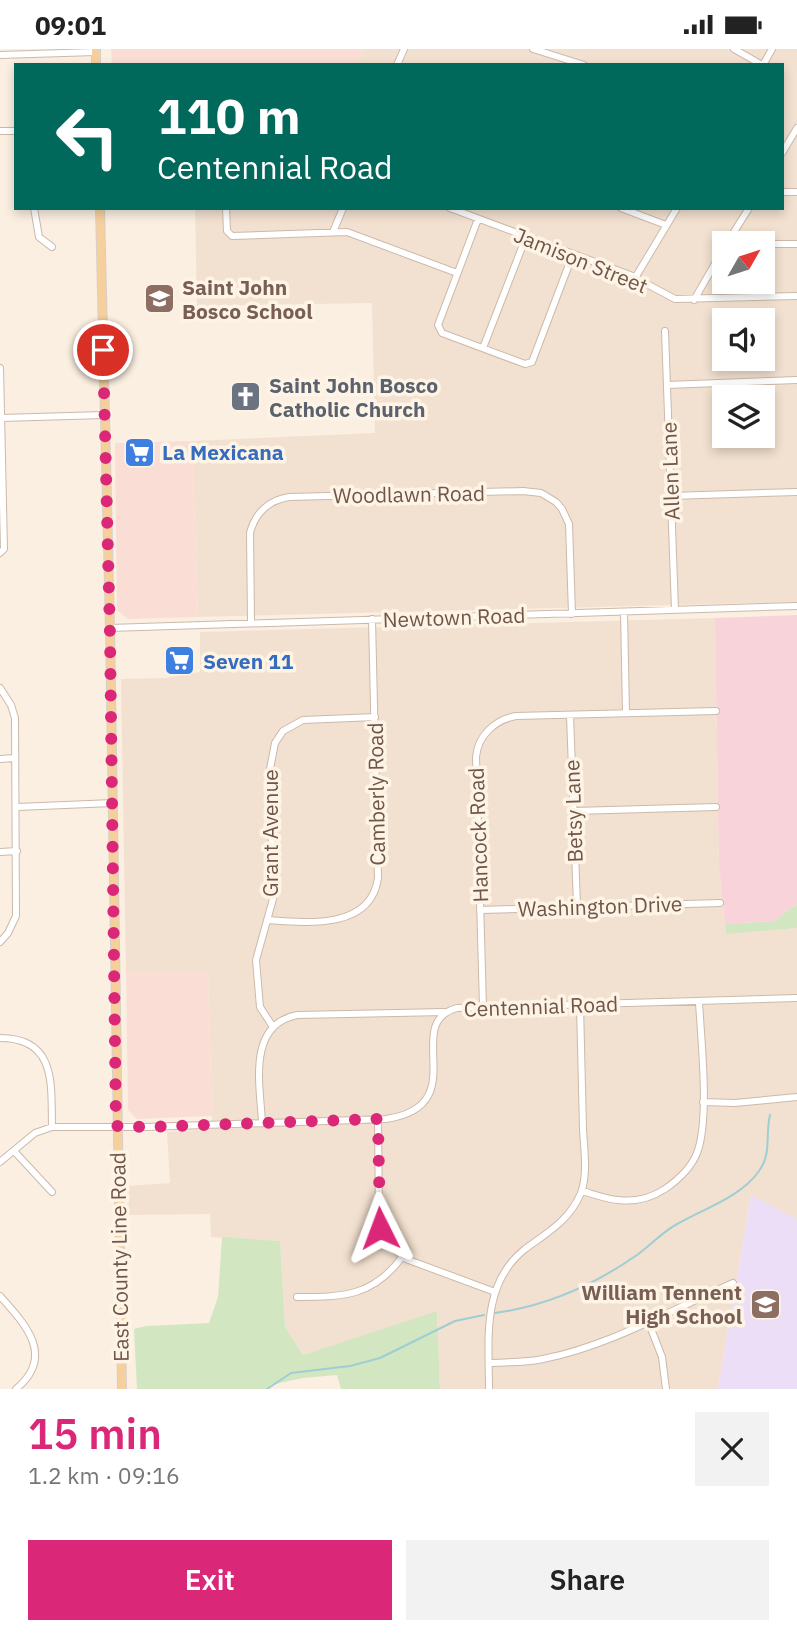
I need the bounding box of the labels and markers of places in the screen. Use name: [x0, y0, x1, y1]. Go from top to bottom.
place label: Saint John Bosco School: [182, 273, 313, 325]
school or university icon: Saint John Bosco School: [142, 282, 176, 316]
pin: [73, 320, 133, 380]
place label: Saint John Bosco Catholic Church: [269, 371, 438, 423]
church icon: Saint John Bosco Catholic Church: [229, 380, 263, 414]
supermarket icon: La Mexicana: [122, 435, 156, 469]
place label: La Mexicana: [162, 438, 284, 466]
supermarket icon: Seven 11: [163, 644, 197, 678]
place label: Seven 11: [203, 647, 294, 675]
place label: William Tennent High School: [581, 1278, 742, 1330]
school or university icon: William Tennent High School: [748, 1287, 782, 1321]

